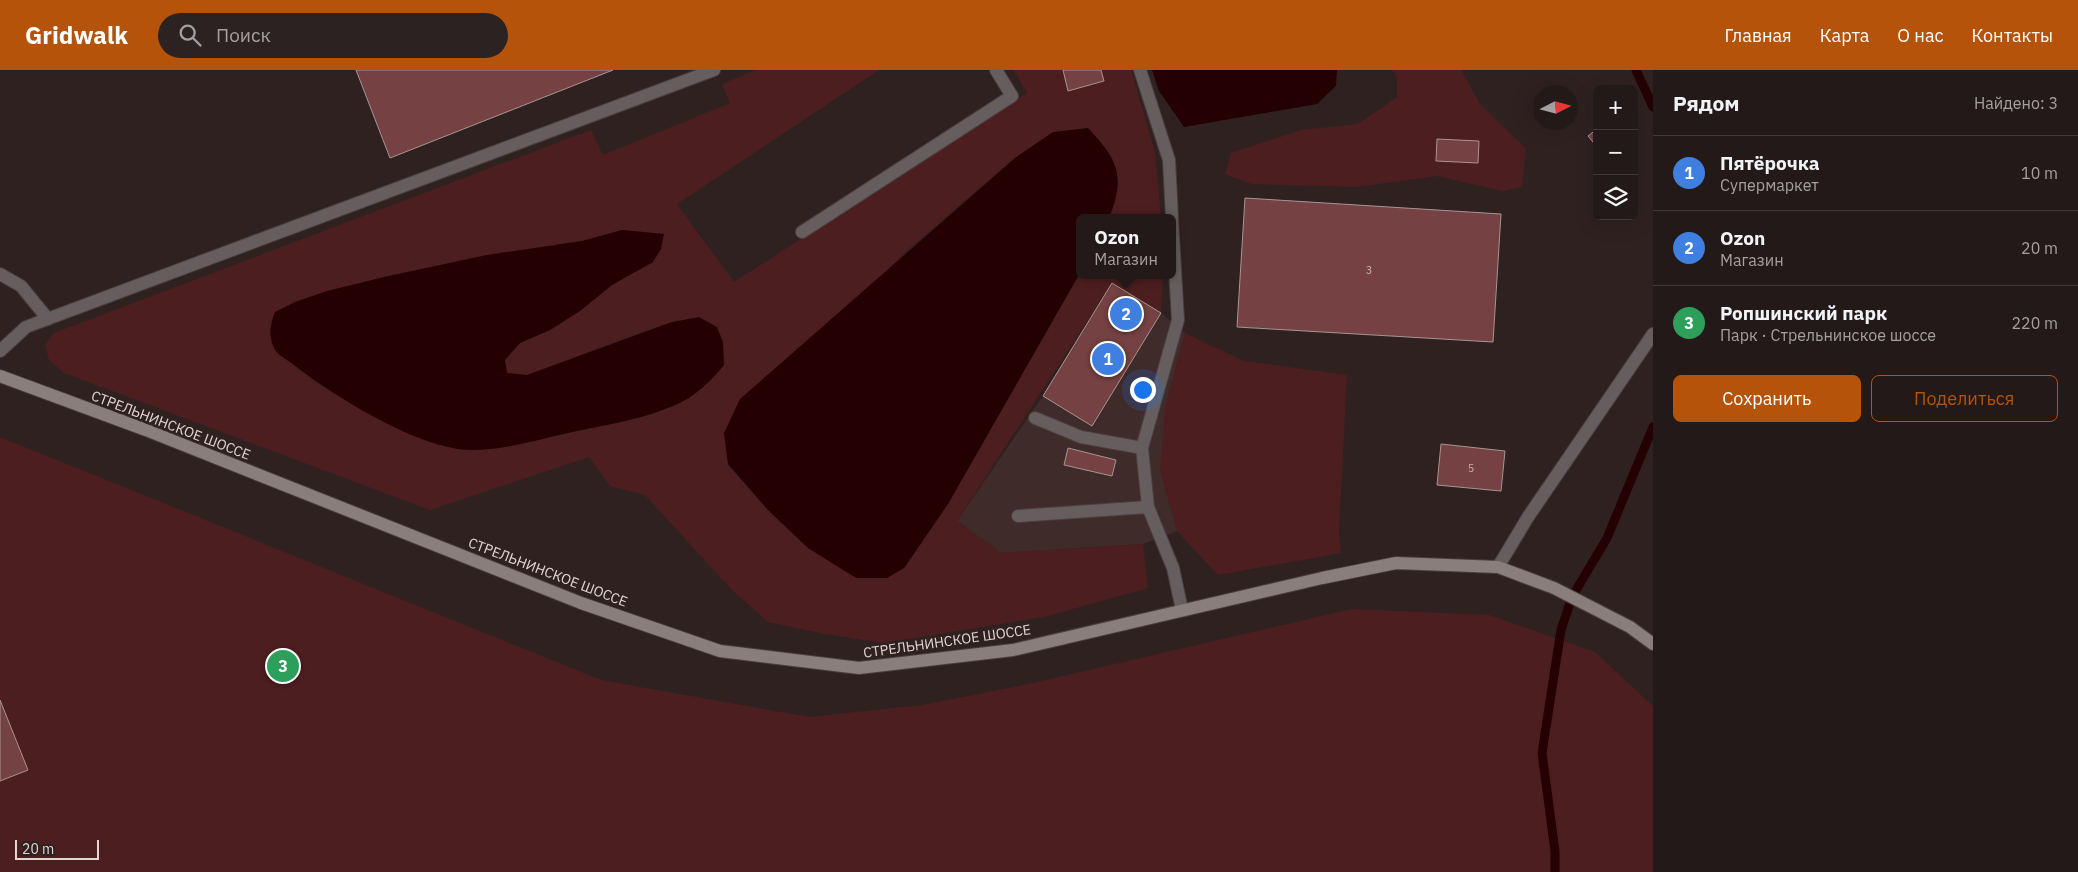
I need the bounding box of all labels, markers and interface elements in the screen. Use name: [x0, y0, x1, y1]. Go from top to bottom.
search box: [158, 13, 508, 58]
text: Gridwalk: [25, 19, 128, 51]
icon: search: [176, 21, 204, 49]
text: Поиск: [216, 23, 271, 47]
text: Главная: [1724, 24, 1792, 47]
text: Карта: [1820, 24, 1869, 47]
text: О нас: [1897, 24, 1944, 47]
text: Контакты: [1972, 24, 2053, 47]
north arrow: [1533, 85, 1578, 130]
map controls: [1593, 85, 1638, 220]
button: +: [1593, 85, 1638, 130]
text: Рядом: [1673, 89, 1740, 117]
text: Найдено: 3: [1974, 93, 2058, 113]
button: −: [1593, 130, 1638, 175]
text: Пятёрочка: [1720, 151, 1820, 175]
text: 1: [1684, 163, 1694, 183]
text: 10 m: [2021, 163, 2058, 183]
button: layers: [1593, 175, 1638, 220]
text: Супермаркет: [1720, 175, 1819, 195]
popup: [1076, 214, 1176, 279]
text: Ozon: [1094, 225, 1139, 249]
text: Ozon: [1720, 226, 1765, 250]
text: 2: [1684, 238, 1694, 258]
text: 20 m: [2021, 238, 2058, 258]
text: Магазин: [1094, 249, 1158, 269]
text: Магазин: [1720, 250, 1784, 270]
house number: 3: [1366, 263, 1372, 277]
pin: 2: [1110, 295, 1142, 333]
text: Ропшинский парк: [1720, 301, 1887, 325]
text: 3: [1684, 313, 1694, 333]
text: 220 m: [2011, 313, 2058, 333]
text: Парк · Стрельнинское шоссе: [1720, 325, 1936, 345]
pin: 1: [1092, 340, 1124, 378]
button: Сохранить: [1673, 375, 1861, 422]
button: Поделиться: [1871, 375, 2058, 422]
your location: [1130, 377, 1156, 403]
street label: СТРЕЛЬНИНСКОЕ ШОССЕ: [89, 386, 253, 464]
house number: 5: [1468, 461, 1474, 475]
street label: СТРЕЛЬНИНСКОЕ ШОССЕ: [466, 533, 630, 611]
street label: СТРЕЛЬНИНСКОЕ ШОССЕ: [862, 620, 1032, 662]
pin: 3: [267, 647, 299, 685]
scale bar: [15, 837, 99, 860]
text: 20 m: [22, 840, 54, 858]

